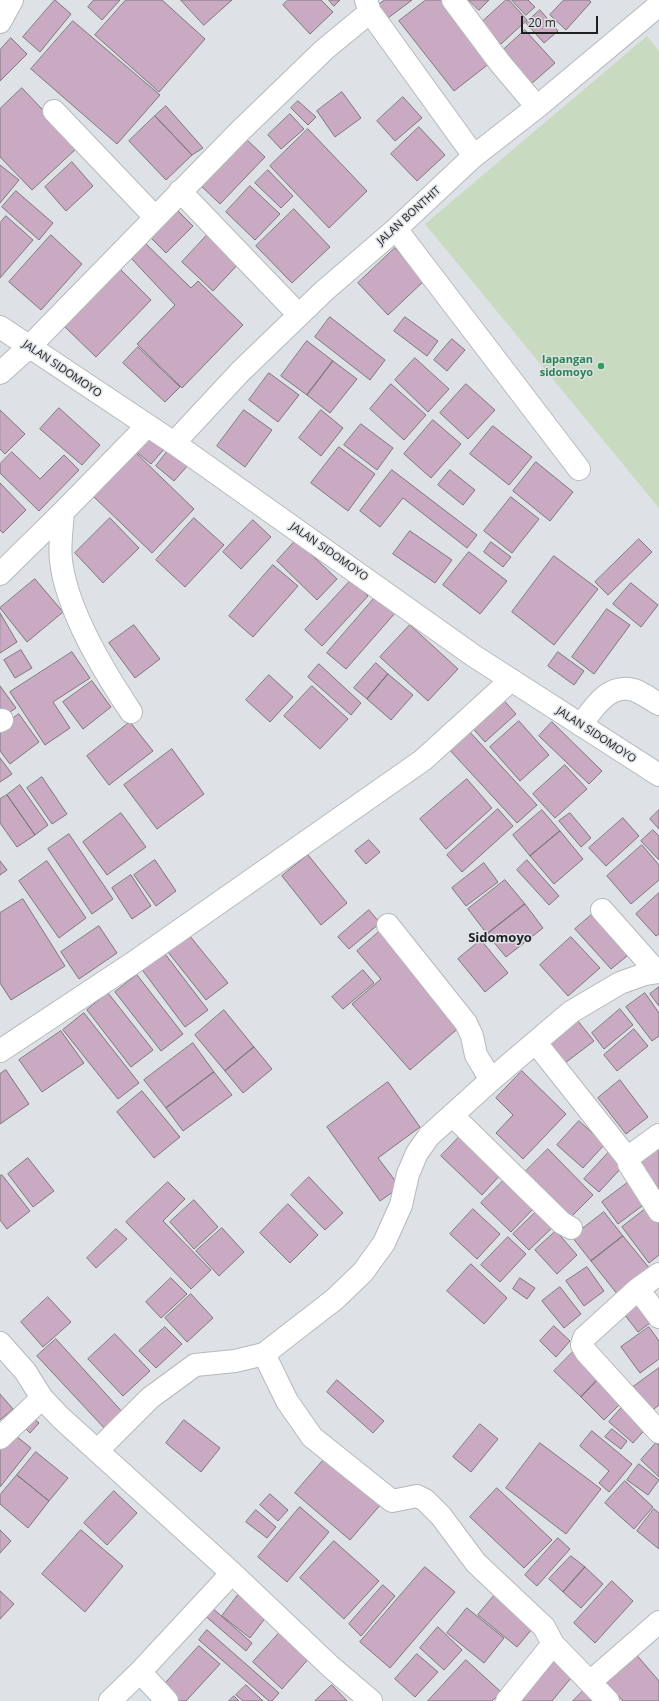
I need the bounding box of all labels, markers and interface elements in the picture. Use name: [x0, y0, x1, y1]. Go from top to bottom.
scale bar: [523, 8, 600, 34]
text: 20 m: [528, 14, 556, 31]
street label: JALAN BONTHIT: [374, 184, 444, 248]
street label: JALAN SIDOMOYO: [20, 338, 104, 400]
place label: lapangan sidomoyo: [540, 353, 593, 379]
marker: lapangan sidomoyo: [596, 361, 606, 371]
street label: JALAN SIDOMOYO: [287, 520, 371, 584]
street label: JALAN SIDOMOYO: [554, 704, 638, 766]
district label: Sidomoyo: [468, 930, 532, 946]

